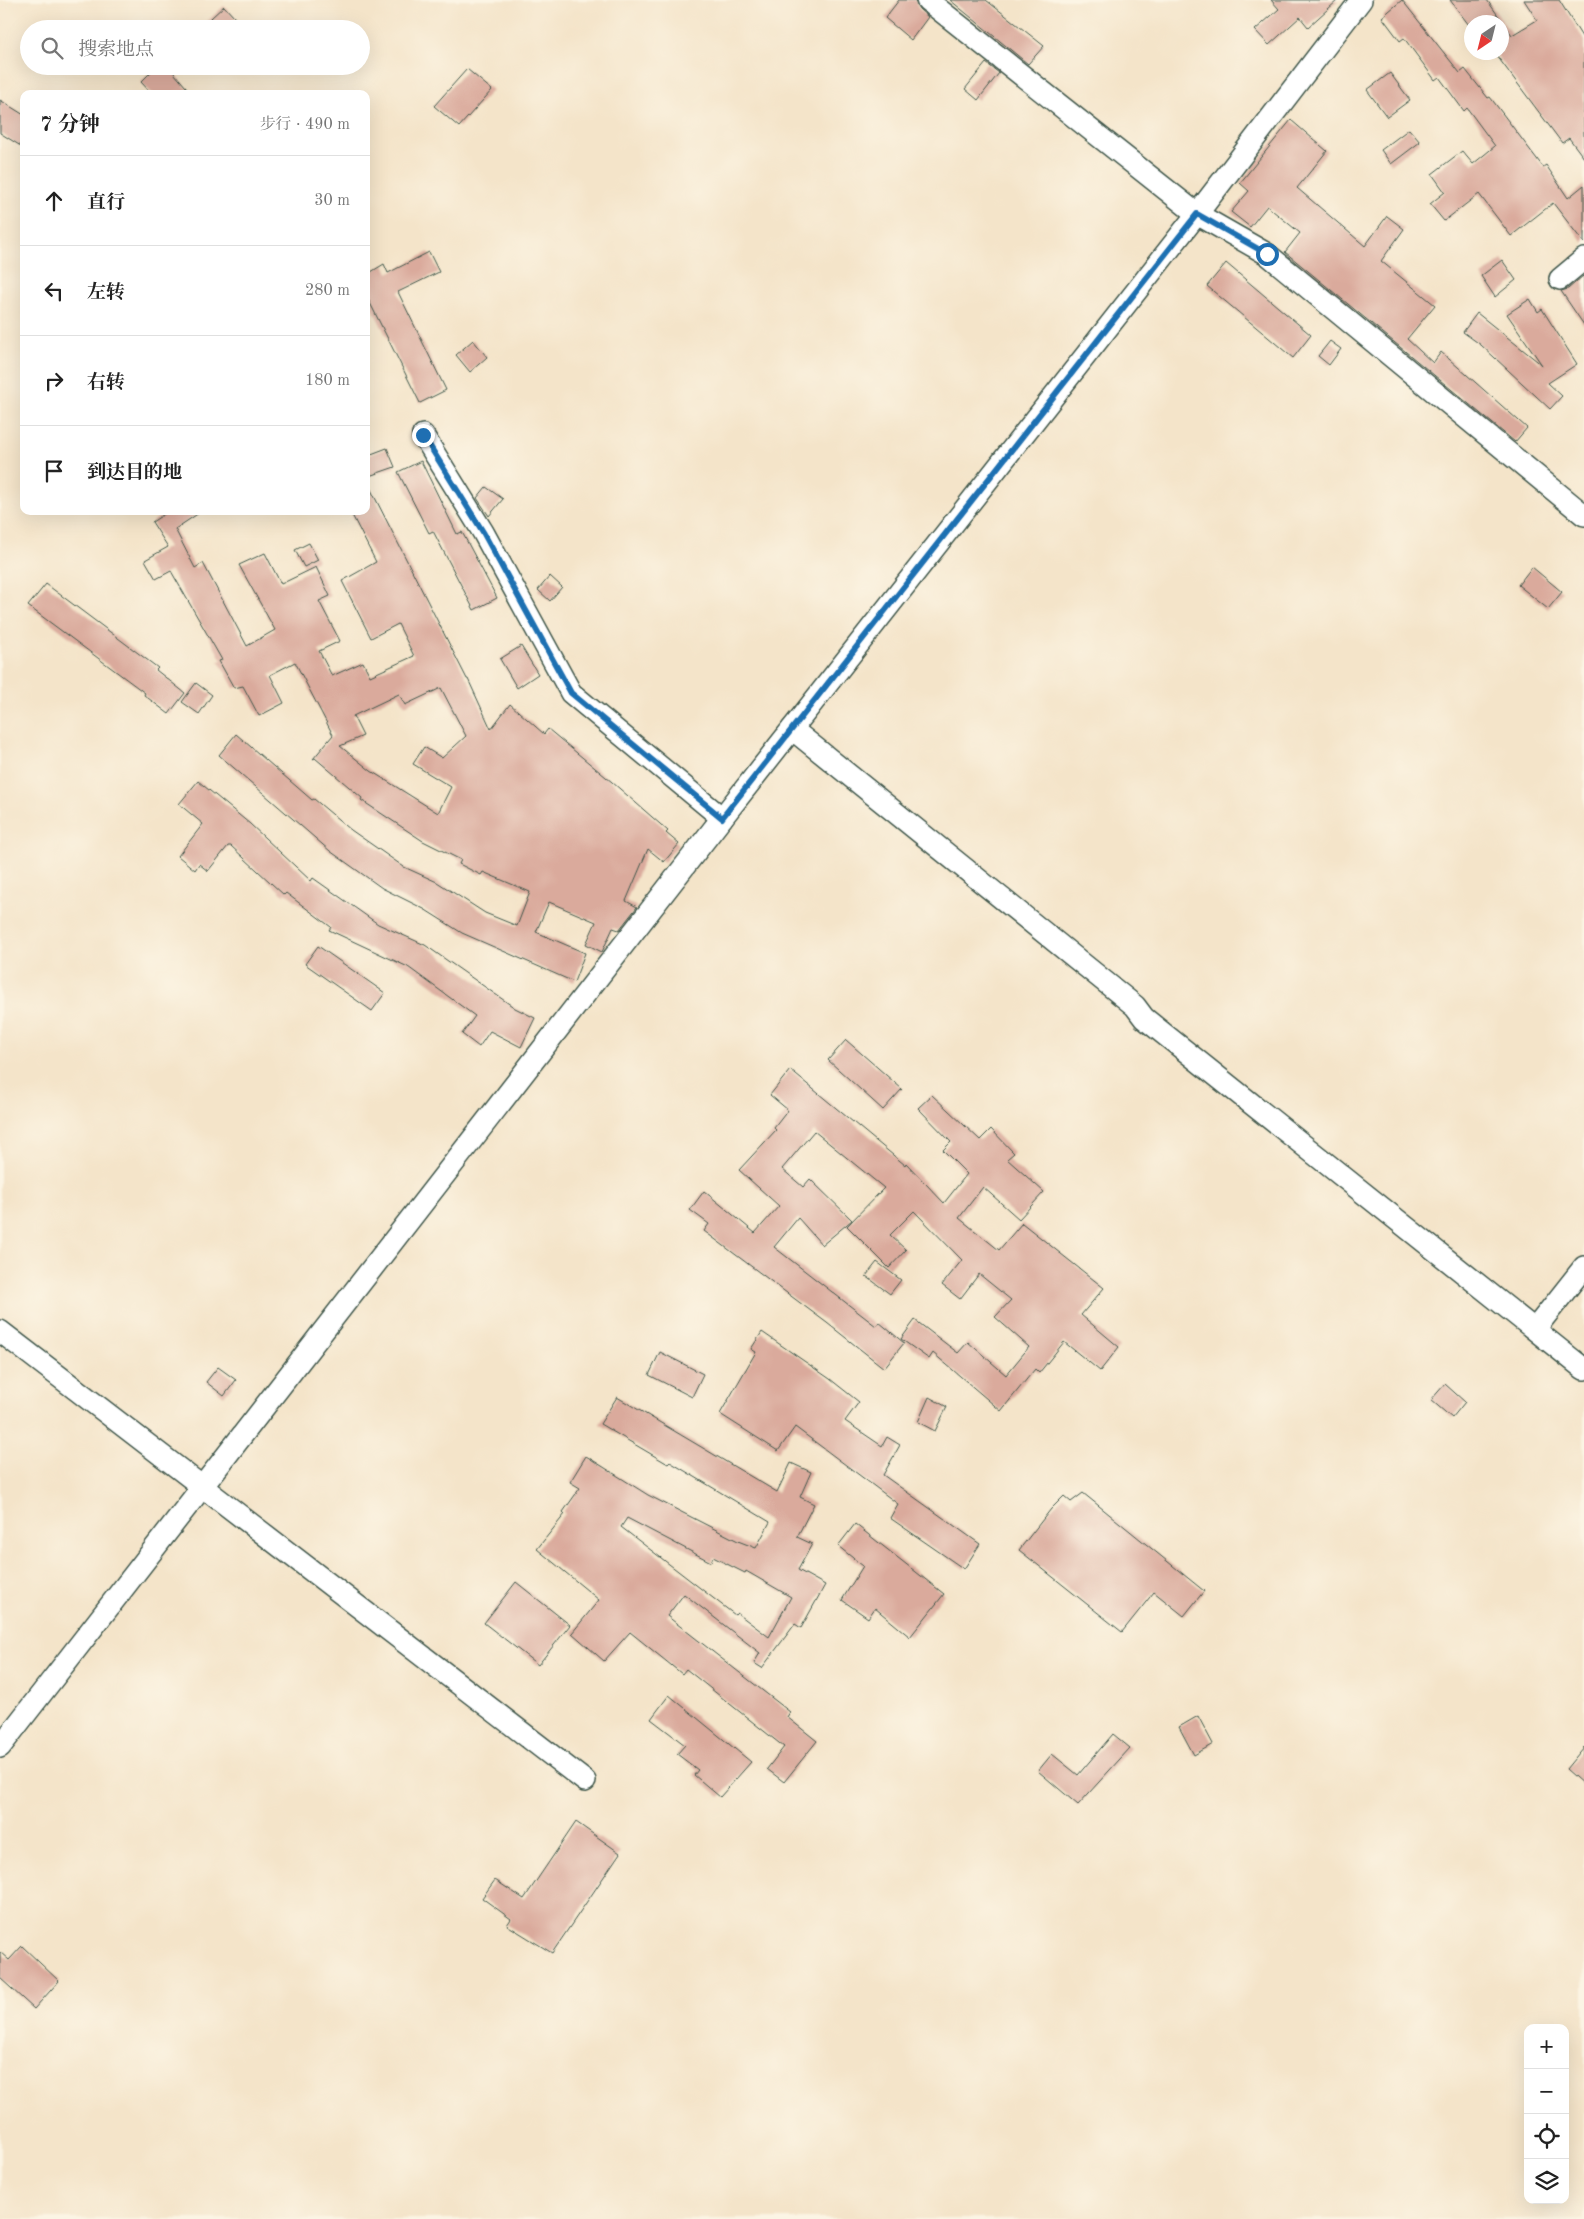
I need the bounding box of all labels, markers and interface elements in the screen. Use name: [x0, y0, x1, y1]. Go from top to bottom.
north arrow: [1464, 15, 1509, 60]
search box: [20, 20, 370, 75]
icon: search: [38, 34, 66, 62]
text: 搜索地点: [78, 41, 154, 60]
text: 7 分钟: [40, 115, 100, 136]
text: 步行 · 490 m: [260, 117, 350, 133]
icon: ahead: [40, 187, 68, 215]
text: 30 m: [314, 193, 350, 209]
text: 直行: [87, 194, 125, 213]
route start: [1256, 243, 1279, 266]
icon: left: [40, 277, 68, 305]
text: 280 m: [305, 283, 350, 299]
text: 左转: [87, 284, 125, 303]
icon: right: [40, 367, 68, 395]
text: 180 m: [305, 373, 350, 389]
text: 右转: [87, 374, 125, 393]
route end: [412, 424, 435, 447]
icon: arrive: [40, 457, 68, 485]
text: 到达目的地: [87, 464, 182, 483]
map controls: [1524, 2024, 1569, 2204]
button: +: [1524, 2024, 1569, 2069]
button: −: [1524, 2069, 1569, 2114]
button: locate: [1524, 2114, 1569, 2159]
button: layers: [1524, 2159, 1569, 2204]

